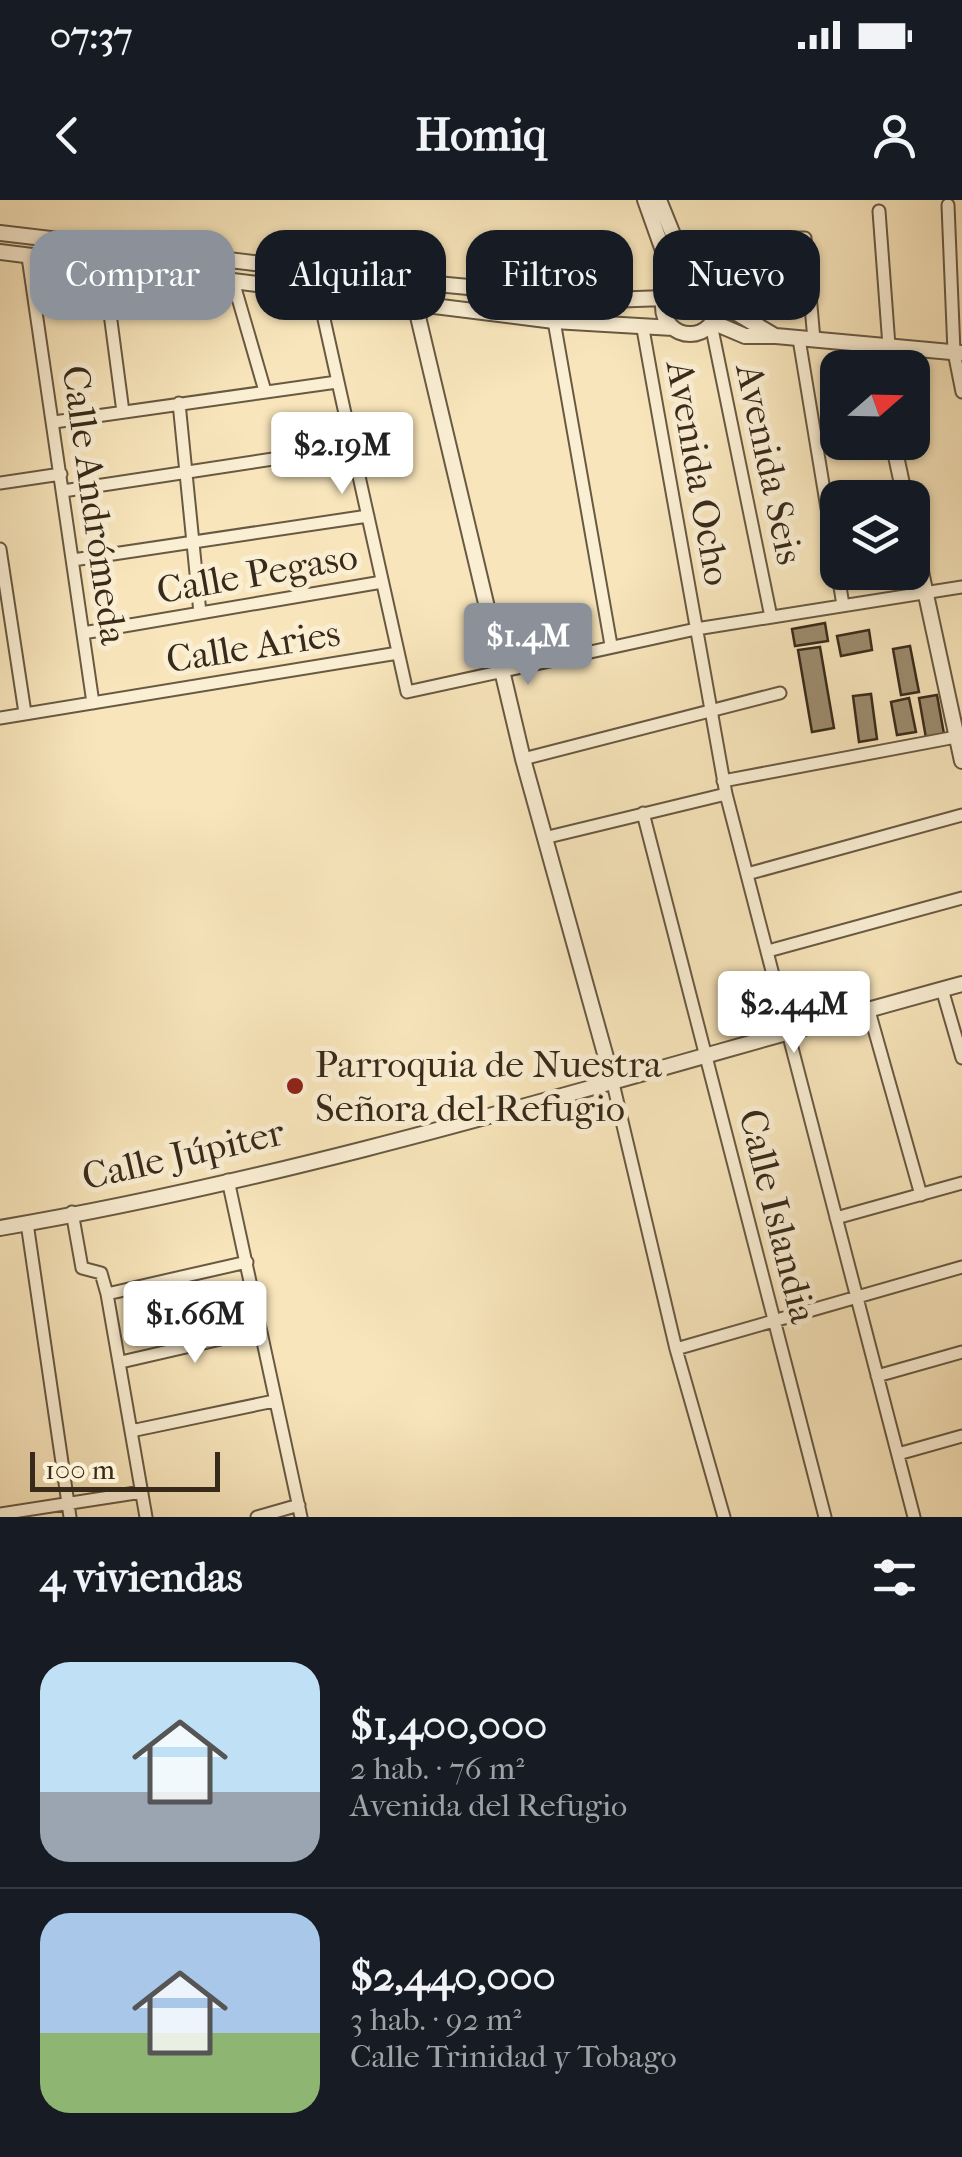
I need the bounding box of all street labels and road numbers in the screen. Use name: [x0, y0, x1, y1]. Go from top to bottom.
street label: Avenida Ocho: [656, 355, 740, 589]
street label: Avenida Seis: [726, 358, 813, 569]
street label: Calle Andrómeda: [53, 363, 136, 648]
street label: Calle Pegaso: [153, 534, 361, 613]
street label: Calle Aries: [163, 611, 343, 682]
street label: Calle Islandia: [729, 1104, 826, 1328]
street label: Calle Júpiter: [78, 1109, 289, 1200]

